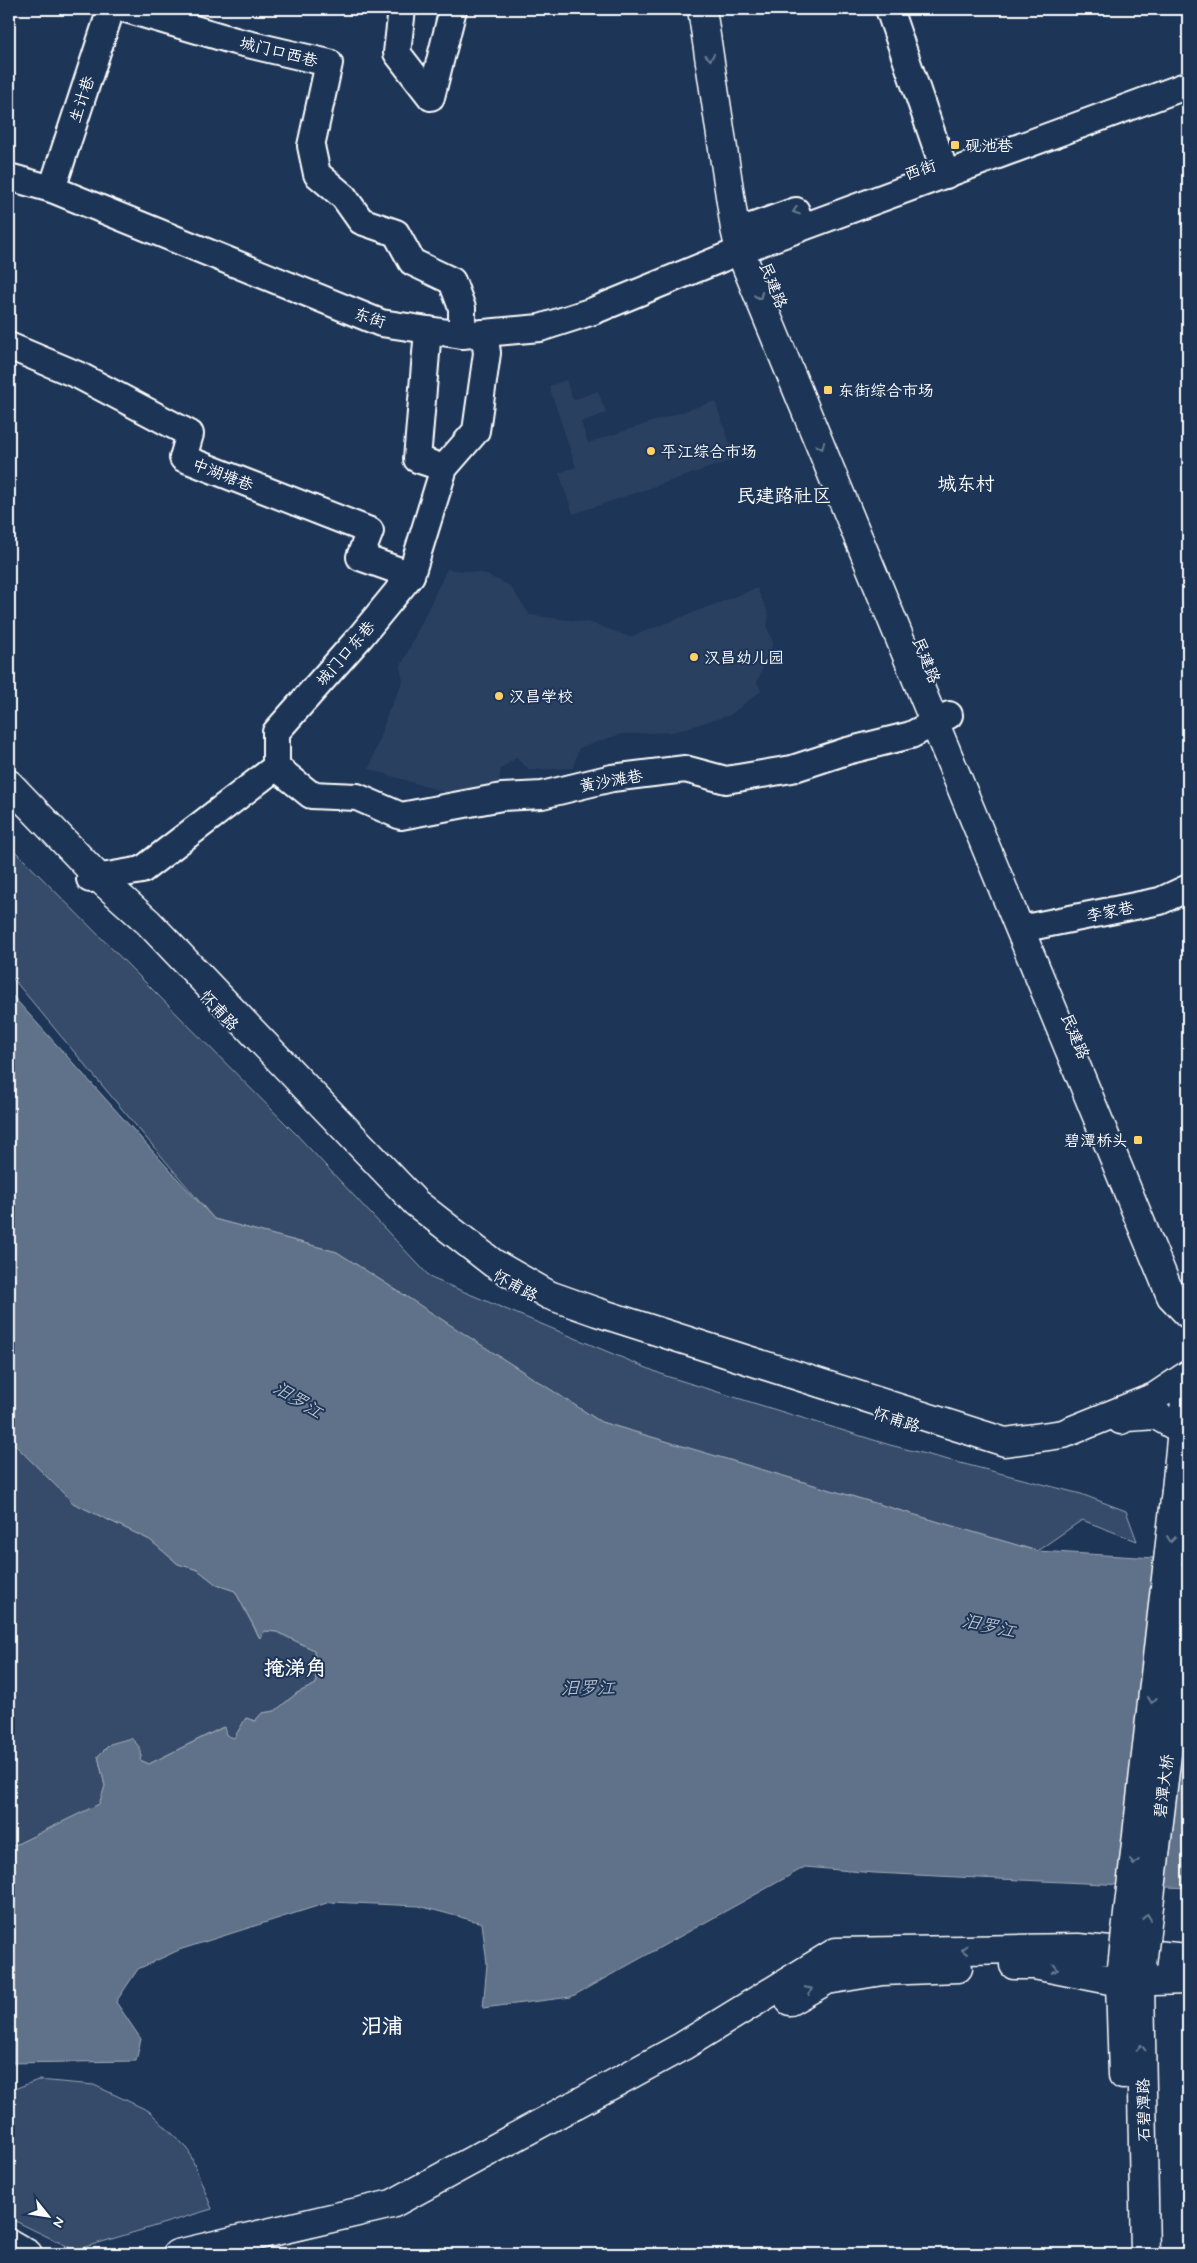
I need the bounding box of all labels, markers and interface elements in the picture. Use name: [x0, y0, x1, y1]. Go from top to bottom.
street label: 城门口西巷: [237, 33, 320, 72]
one-way arrow: [704, 53, 714, 61]
street label: 生计巷: [65, 73, 100, 126]
place label: 砚池巷: [965, 136, 1013, 157]
marker: 砚池巷: [949, 139, 961, 151]
street label: 西街: [902, 155, 939, 186]
one-way arrow: [792, 205, 801, 215]
street label: 民建路: [754, 259, 791, 312]
one-way arrow: [753, 291, 763, 300]
street label: 东街: [351, 303, 388, 333]
place label: 东街综合市场: [838, 381, 934, 402]
marker: 东街综合市场: [822, 384, 834, 396]
one-way arrow: [814, 441, 825, 450]
place label: 平江综合市场: [661, 442, 757, 463]
marker: 平江综合市场: [645, 445, 657, 457]
street label: 中湖塘巷: [189, 454, 256, 497]
district label: 城东村: [937, 472, 995, 497]
district label: 民建路社区: [736, 484, 832, 509]
street label: 城门口东巷: [312, 617, 380, 691]
street label: 民建路: [907, 634, 944, 687]
place label: 汉昌幼儿园: [704, 648, 784, 669]
marker: 汉昌幼儿园: [688, 651, 700, 663]
place label: 汉昌学校: [509, 687, 573, 708]
marker: 汉昌学校: [493, 690, 505, 702]
street label: 黄沙滩巷: [578, 766, 645, 797]
street label: 李家巷: [1085, 898, 1136, 927]
street label: 怀甫路: [195, 986, 243, 1036]
street label: 民建路: [1056, 1010, 1094, 1063]
place label: 碧潭桥头: [1064, 1131, 1128, 1152]
marker: 碧潭桥头: [1132, 1134, 1144, 1146]
street label: 怀甫路: [489, 1265, 541, 1307]
water label: 汨罗江: [268, 1376, 328, 1426]
street label: 怀甫路: [870, 1403, 923, 1438]
one-way arrow: [1166, 1535, 1177, 1543]
water label: 汨罗江: [960, 1609, 1019, 1645]
district label: 掩涕角: [264, 1655, 327, 1683]
water label: 汨罗江: [561, 1677, 616, 1701]
one-way arrow: [1147, 1697, 1158, 1705]
street label: 碧潭大桥: [1150, 1753, 1179, 1819]
one-way arrow: [1129, 1858, 1140, 1866]
one-way arrow: [1141, 1913, 1152, 1921]
one-way arrow: [961, 1945, 968, 1955]
one-way arrow: [1051, 1963, 1060, 1974]
one-way arrow: [804, 1986, 813, 1996]
district label: 汨浦: [361, 2013, 403, 2041]
one-way arrow: [1136, 2044, 1146, 2052]
street label: 石碧潭路: [1133, 2078, 1156, 2142]
north arrow: [22, 2190, 72, 2240]
text: N: [48, 2213, 69, 2231]

